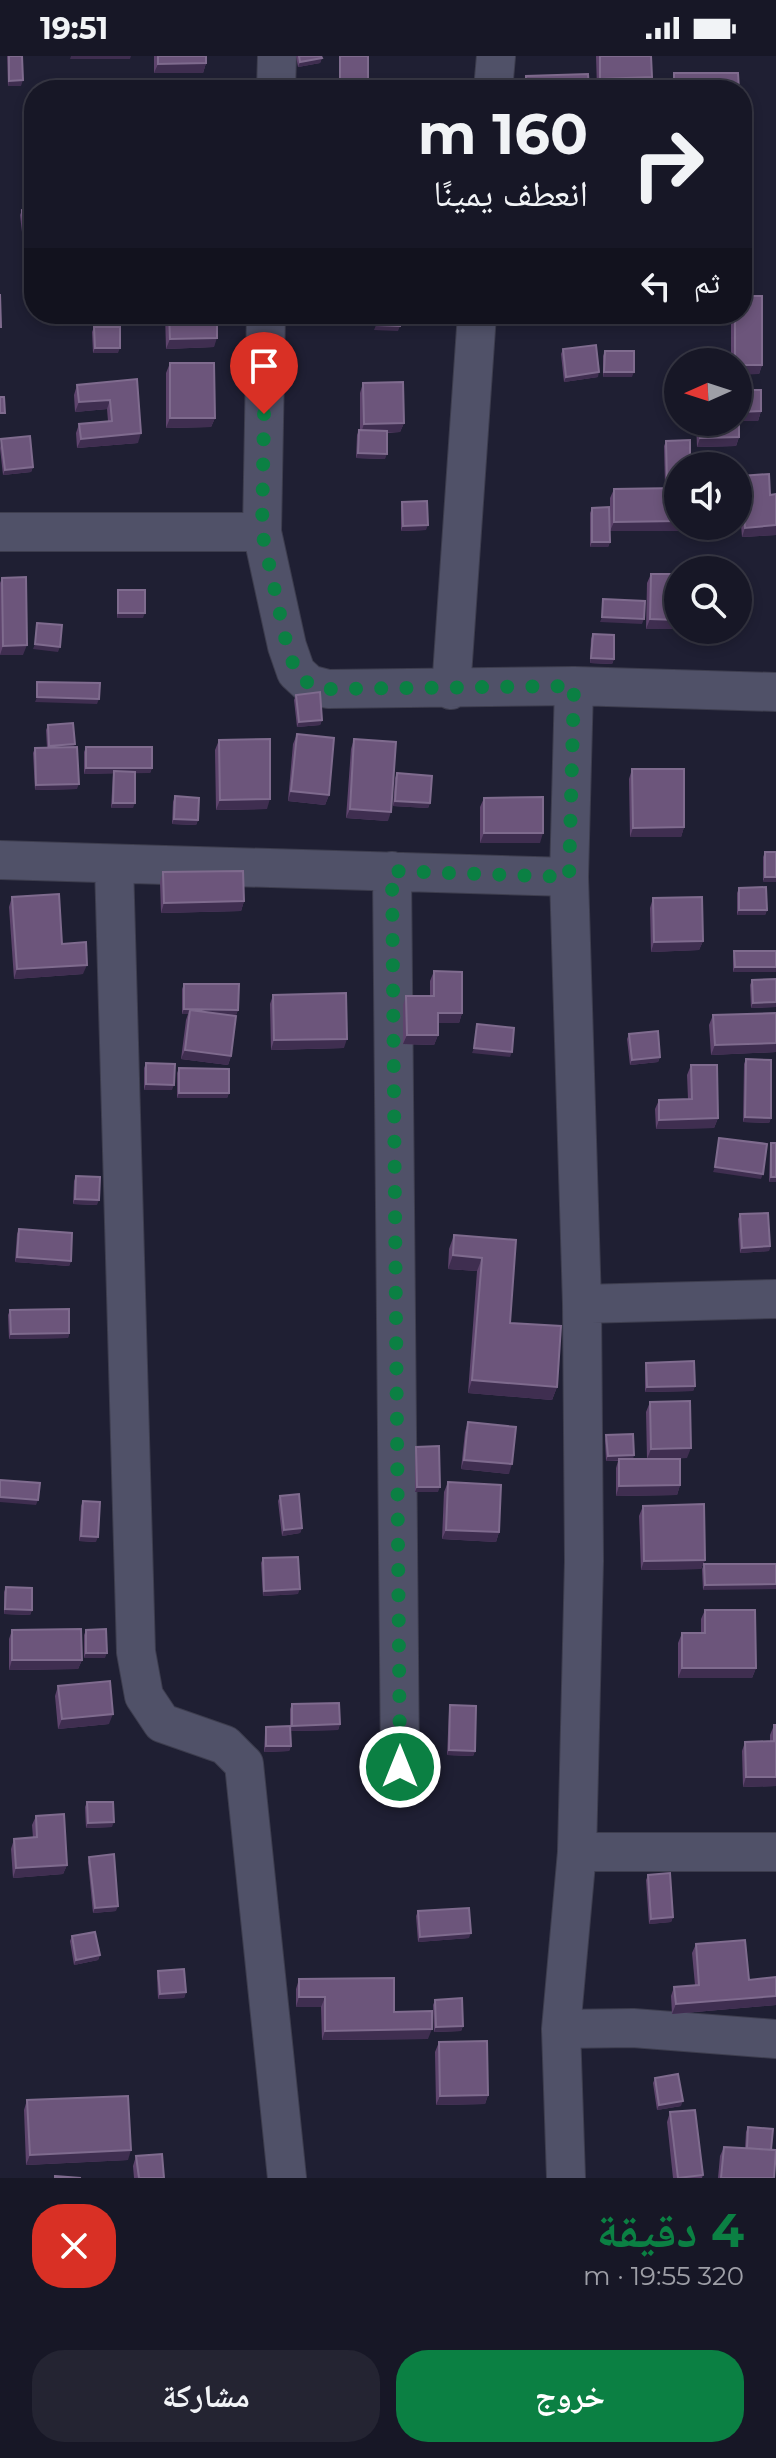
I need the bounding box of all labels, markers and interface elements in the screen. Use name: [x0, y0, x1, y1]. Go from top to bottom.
text: 19:51: [40, 10, 108, 47]
text: 160 m: [418, 100, 588, 168]
icon: right: [616, 112, 720, 216]
text: انعطف يمينًا: [433, 171, 588, 215]
icon: left: [634, 264, 678, 308]
text: ثم: [694, 264, 720, 301]
pin: [230, 332, 298, 414]
icon: arrive: [242, 344, 286, 388]
north arrow: [664, 348, 752, 436]
map controls: [664, 348, 752, 644]
button: sound: [664, 452, 752, 540]
button: search: [664, 556, 752, 644]
position arrow: [358, 1725, 442, 1809]
text: 4 دقيقة: [597, 2201, 744, 2259]
button: close: [32, 2204, 116, 2288]
text: 320 m · 19:55: [583, 2260, 744, 2292]
button: مشاركة: [32, 2350, 380, 2442]
button: خروج: [396, 2350, 744, 2442]

